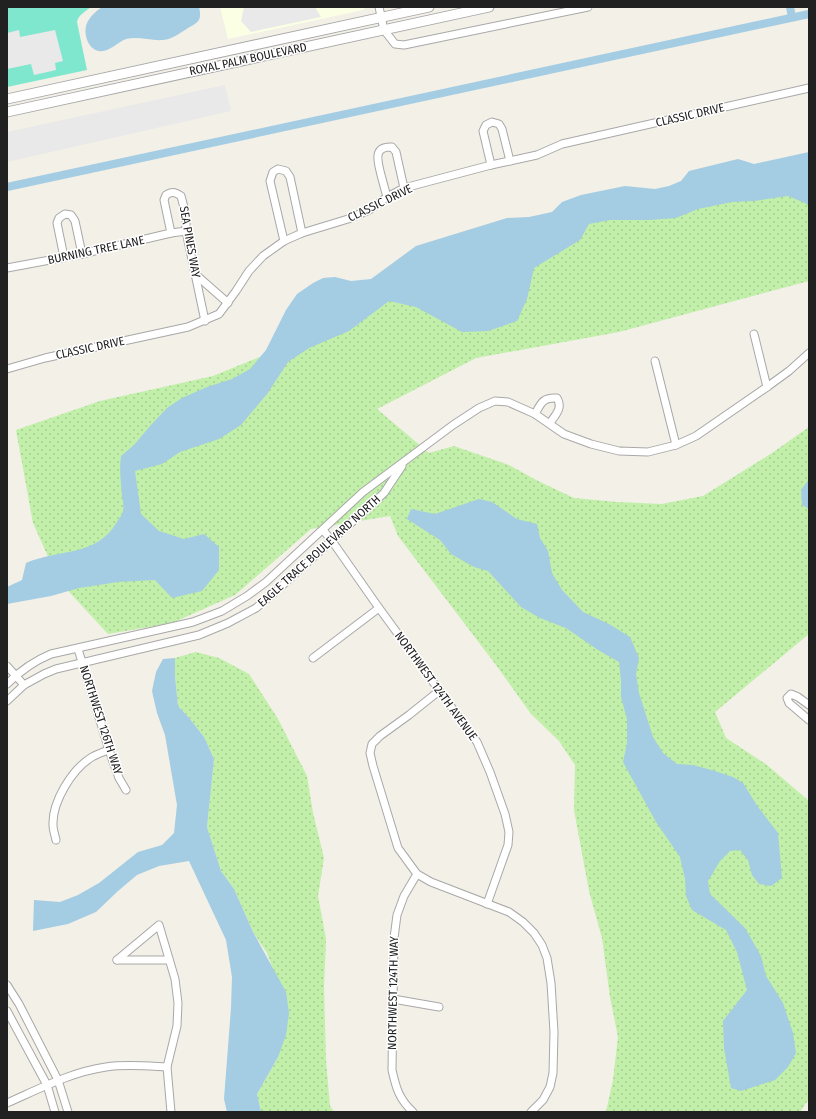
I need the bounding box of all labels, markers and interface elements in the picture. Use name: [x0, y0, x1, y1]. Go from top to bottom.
street label: ROYAL PALM BOULEVARD: [188, 40, 308, 78]
street label: CLASSIC DRIVE: [654, 100, 726, 130]
street label: CLASSIC DRIVE: [346, 181, 415, 225]
street label: SEA PINES WAY: [177, 205, 203, 279]
street label: BURNING TREE LANE: [46, 233, 146, 267]
street label: CLASSIC DRIVE: [54, 334, 126, 362]
street label: EAGLE TRACE BOULEVARD NORTH: [255, 492, 383, 610]
street label: NORTHWEST 124TH AVENUE: [392, 629, 480, 743]
street label: NORTHWEST 126TH WAY: [77, 664, 125, 776]
street label: NORTHWEST 124TH WAY: [385, 936, 401, 1050]

